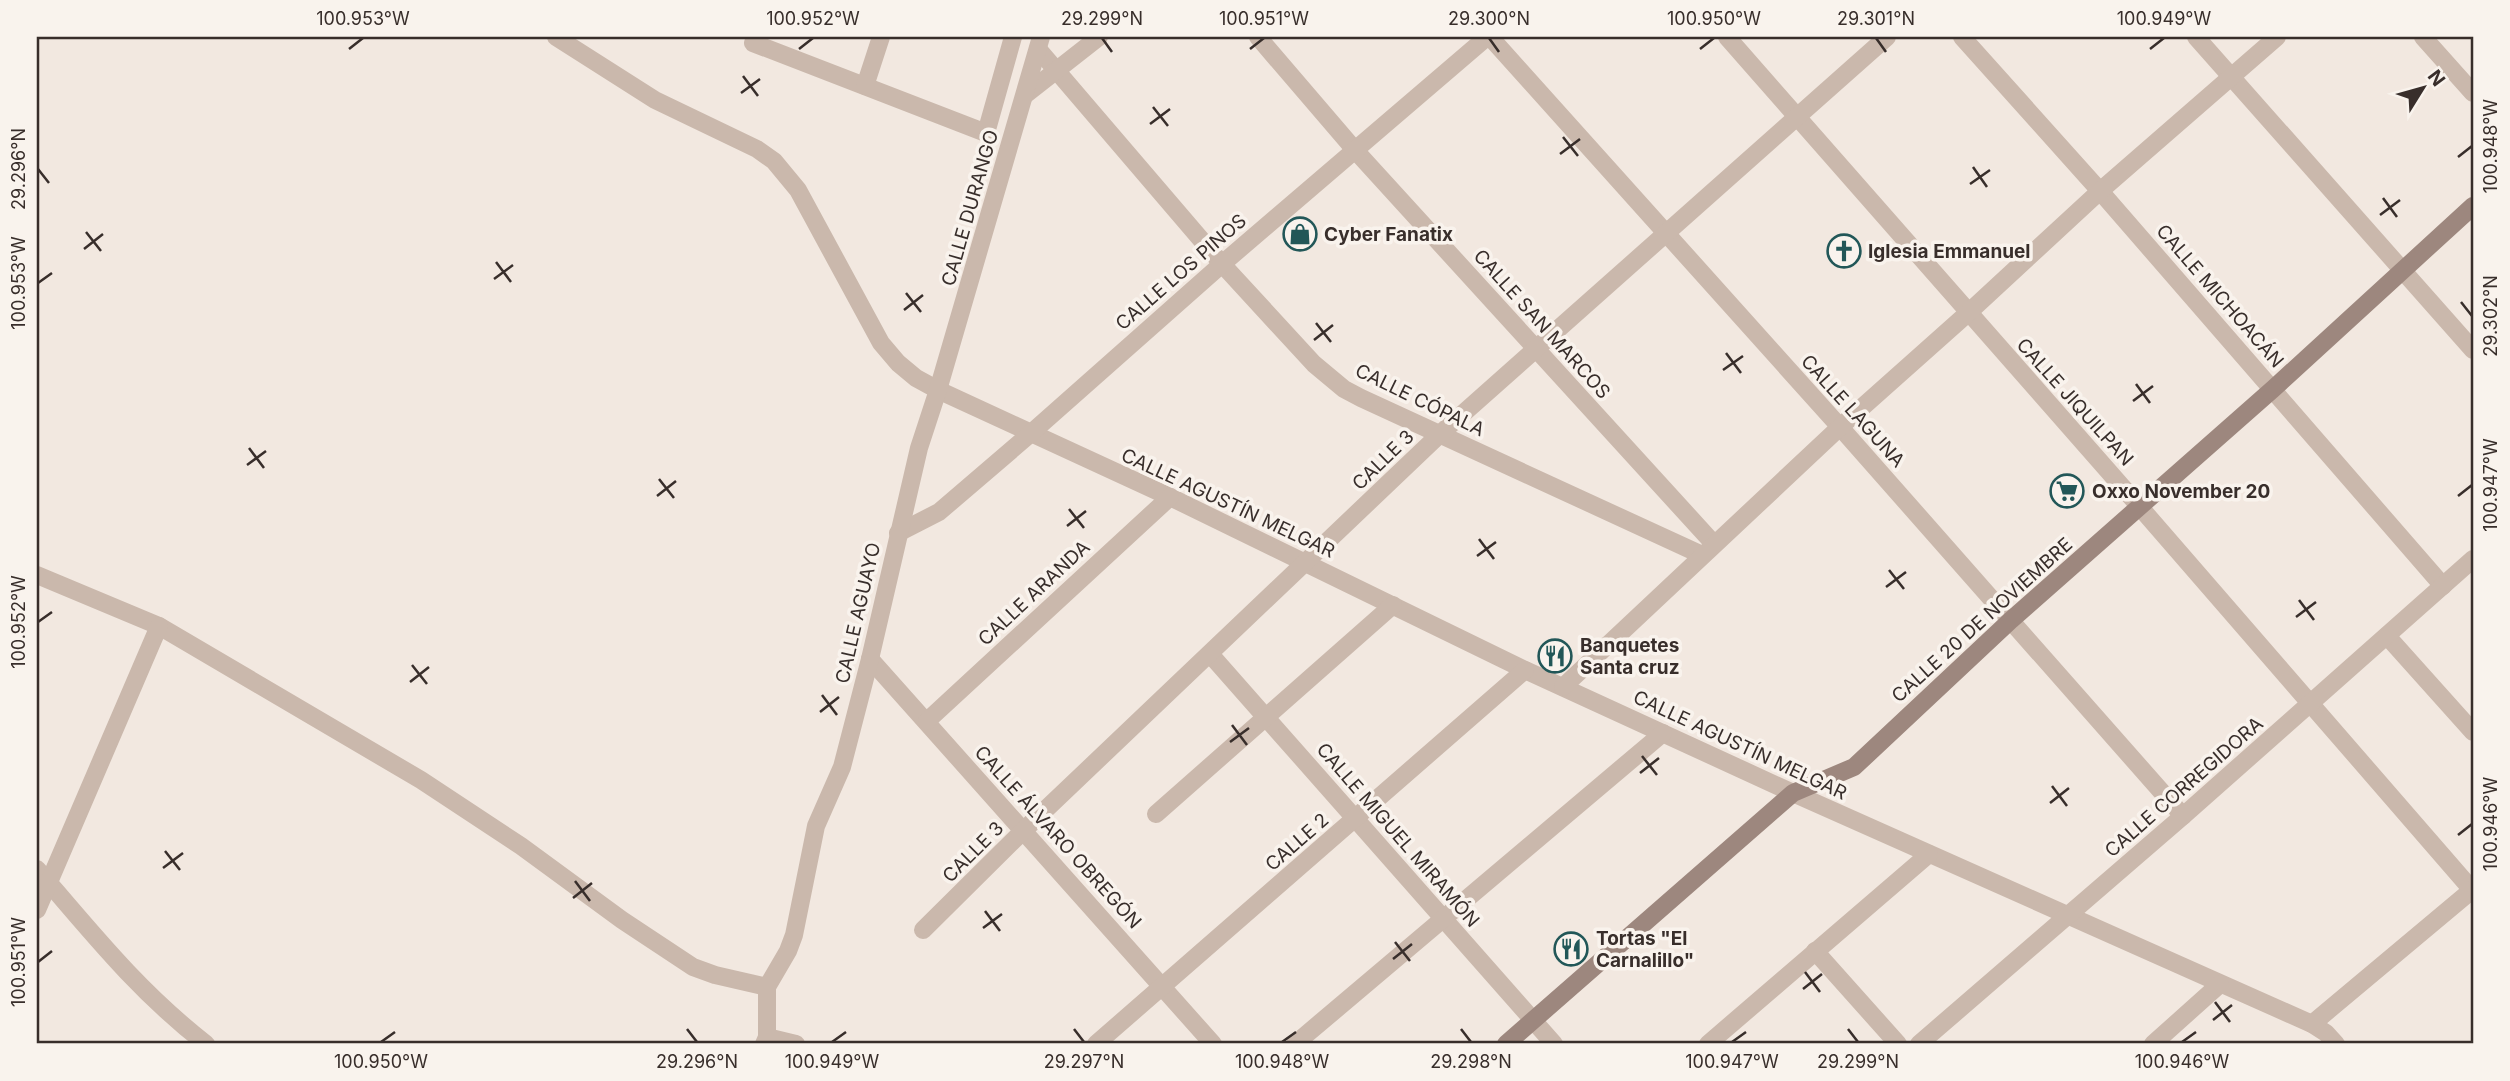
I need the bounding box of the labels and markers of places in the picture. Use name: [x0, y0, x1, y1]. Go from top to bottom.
shop icon: Cyber Fanatix: [1281, 215, 1319, 253]
place label: Cyber Fanatix: [1324, 223, 1453, 246]
church icon: Iglesia Emmanuel: [1825, 232, 1863, 270]
place label: Iglesia Emmanuel: [1868, 240, 2031, 263]
supermarket icon: Oxxo November 20: [2048, 472, 2086, 510]
place label: Oxxo November 20: [2092, 480, 2270, 503]
place label: Banquetes Santa cruz: [1580, 634, 1680, 679]
restaurant icon: Banquetes Santa cruz: [1536, 637, 1574, 675]
place label: Tortas "El Carnalillo": [1596, 927, 1694, 972]
restaurant icon: Tortas "El Carnalillo": [1552, 930, 1590, 968]

